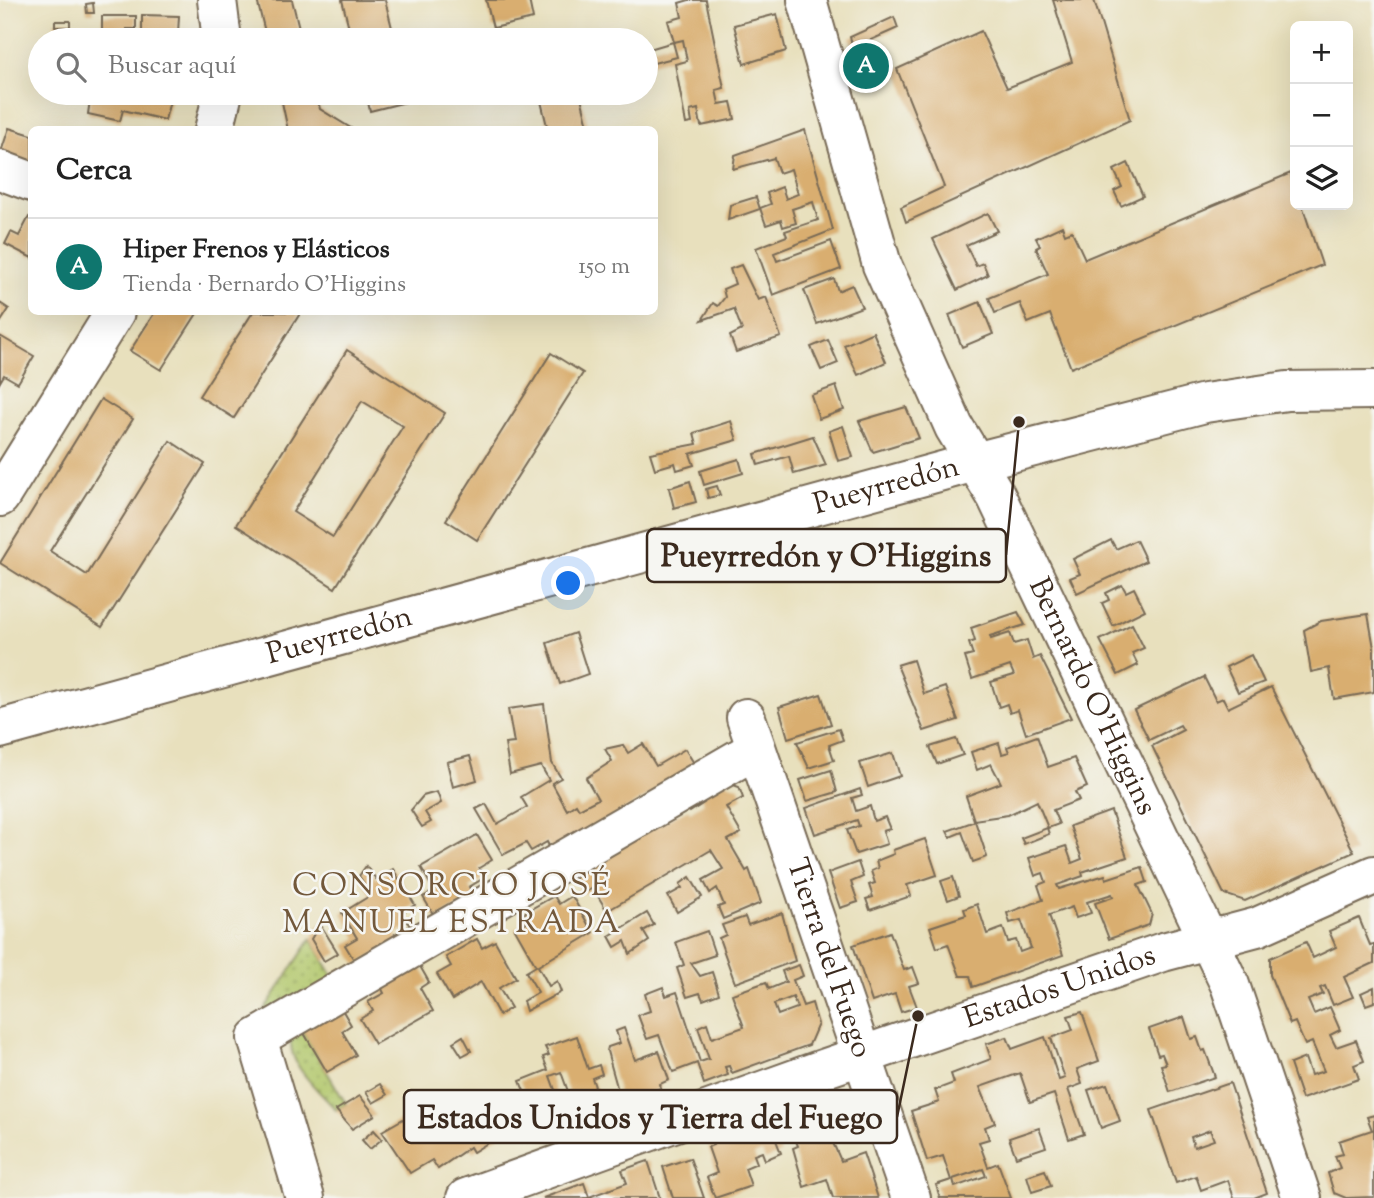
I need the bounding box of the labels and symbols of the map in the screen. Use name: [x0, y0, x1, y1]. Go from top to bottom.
pin: A: [843, 40, 889, 92]
street label: Pueyrredón: [809, 446, 964, 527]
callout: Pueyrredón y O'Higgins: [647, 529, 1006, 582]
text: Pueyrredón y O'Higgins: [661, 535, 991, 581]
your location: [551, 566, 585, 600]
street label: Bernardo O'Higgins: [1017, 571, 1167, 823]
street label: Pueyrredón: [262, 595, 418, 677]
street label: Tierra del Fuego: [774, 853, 883, 1064]
district label: CONSORCIO JOSÉ MANUEL ESTRADA: [282, 864, 622, 947]
street label: Estados Unidos: [958, 935, 1161, 1040]
callout: Estados Unidos y Tierra del Fuego: [404, 1090, 897, 1143]
text: Estados Unidos y Tierra del Fuego: [417, 1097, 883, 1143]

